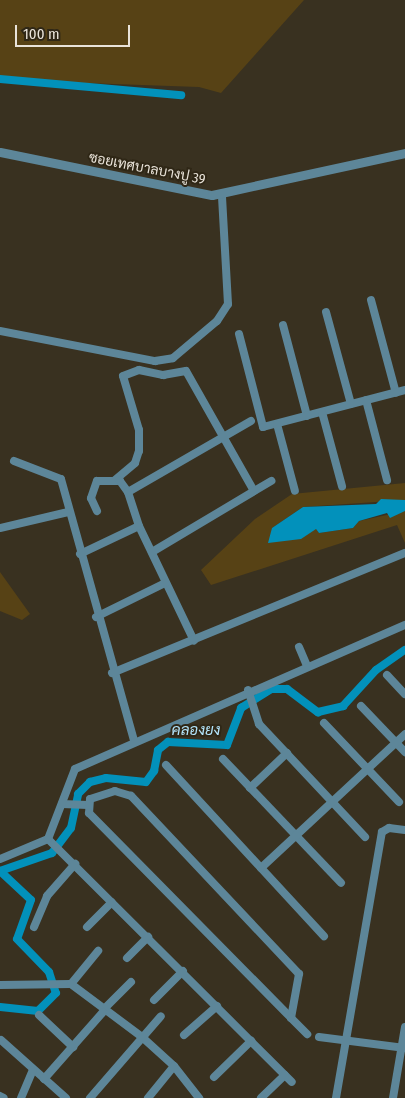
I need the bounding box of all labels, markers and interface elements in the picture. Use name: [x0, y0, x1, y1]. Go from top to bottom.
scale bar: [18, 15, 132, 47]
text: 100 m: [23, 25, 60, 43]
street label: ซอยเทศบาลบางปู 39: [87, 149, 207, 189]
water label: คลองยง: [172, 722, 220, 740]

